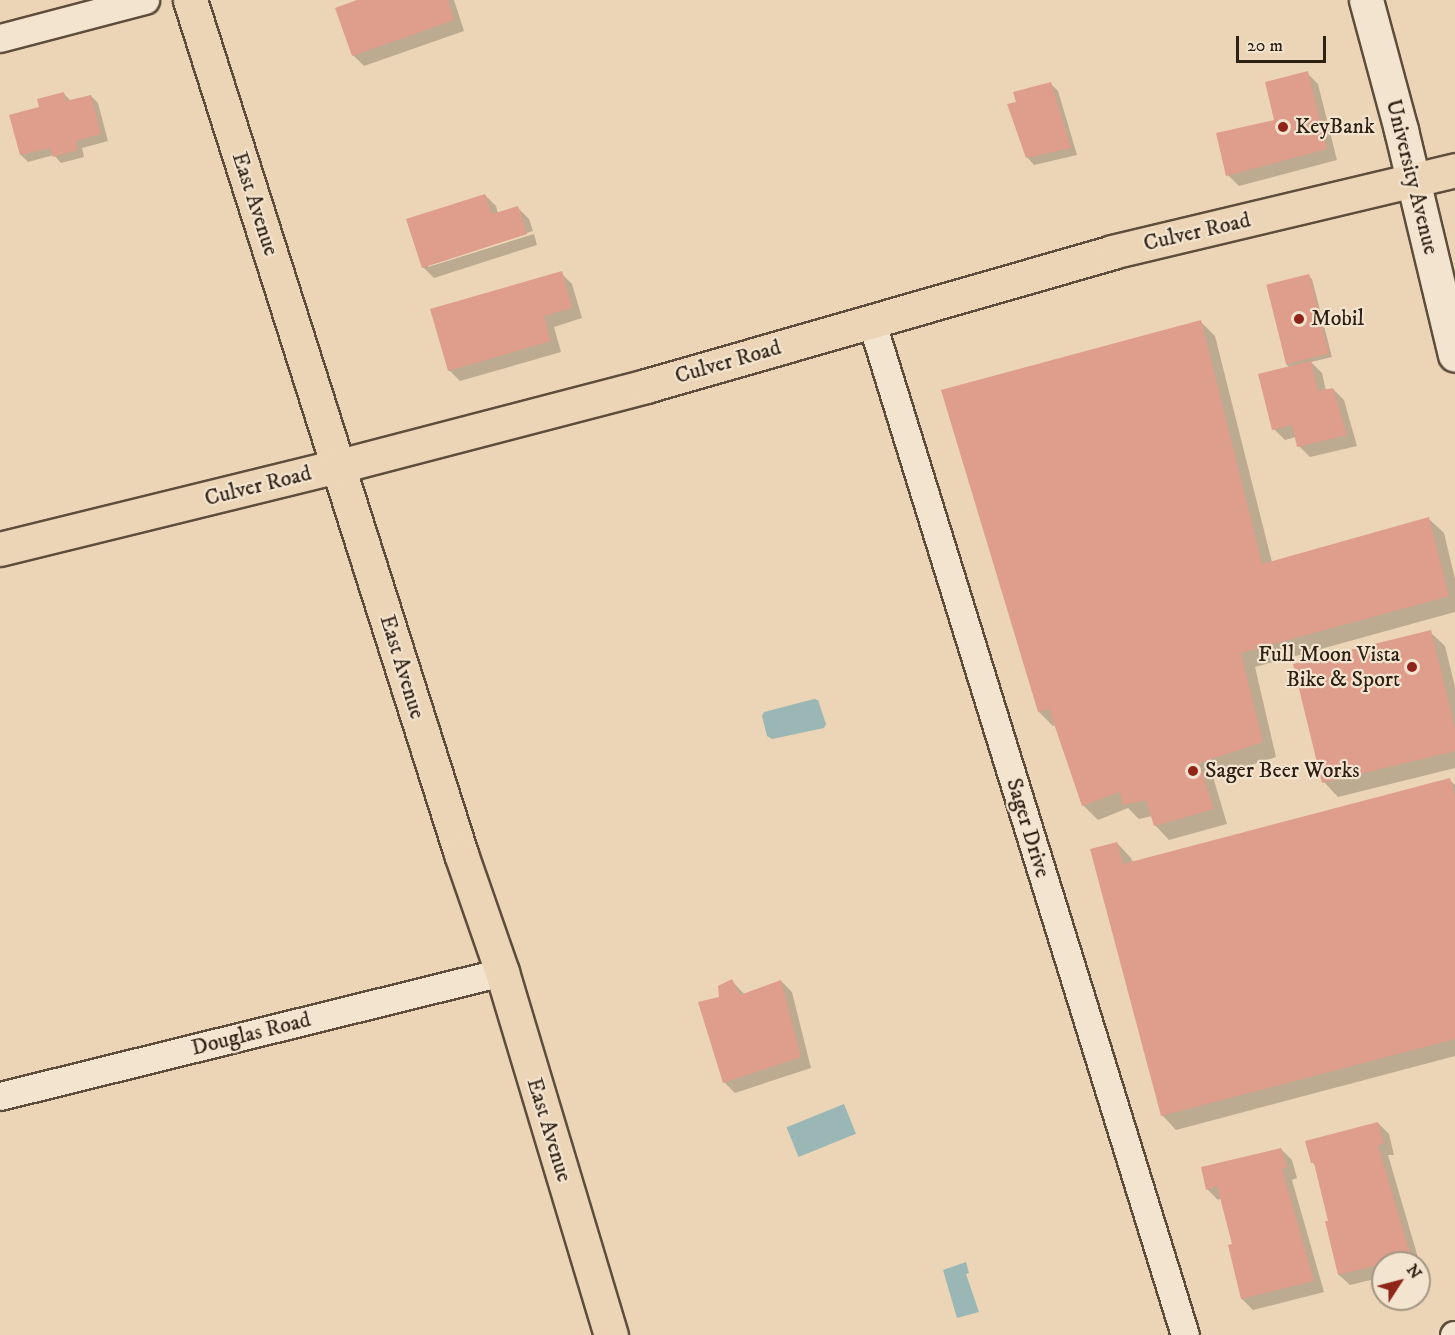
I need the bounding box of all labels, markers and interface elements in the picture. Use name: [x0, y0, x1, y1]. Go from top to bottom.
scale bar: [1239, 24, 1329, 62]
text: 20 m: [1247, 35, 1283, 57]
street label: University Avenue: [1380, 97, 1444, 257]
place label: KeyBank: [1295, 114, 1375, 140]
marker: KeyBank: [1276, 120, 1290, 134]
street label: East Avenue: [226, 149, 284, 259]
street label: Culver Road: [1141, 207, 1253, 257]
place label: Mobil: [1311, 306, 1364, 332]
marker: Mobil: [1292, 312, 1306, 326]
street label: Culver Road: [672, 334, 784, 390]
street label: Culver Road: [202, 460, 314, 512]
street label: East Avenue: [374, 612, 430, 722]
place label: Full Moon Vista Bike & Sport: [1258, 641, 1400, 692]
marker: Full Moon Vista Bike & Sport: [1405, 660, 1419, 674]
place label: Sager Beer Works: [1205, 758, 1360, 784]
marker: Sager Beer Works: [1186, 764, 1200, 778]
street label: Sager Drive: [1000, 775, 1056, 881]
street label: Douglas Road: [189, 1006, 313, 1062]
street label: East Avenue: [521, 1075, 577, 1185]
north arrow: [1371, 1251, 1431, 1311]
text: N: [1402, 1260, 1426, 1283]

